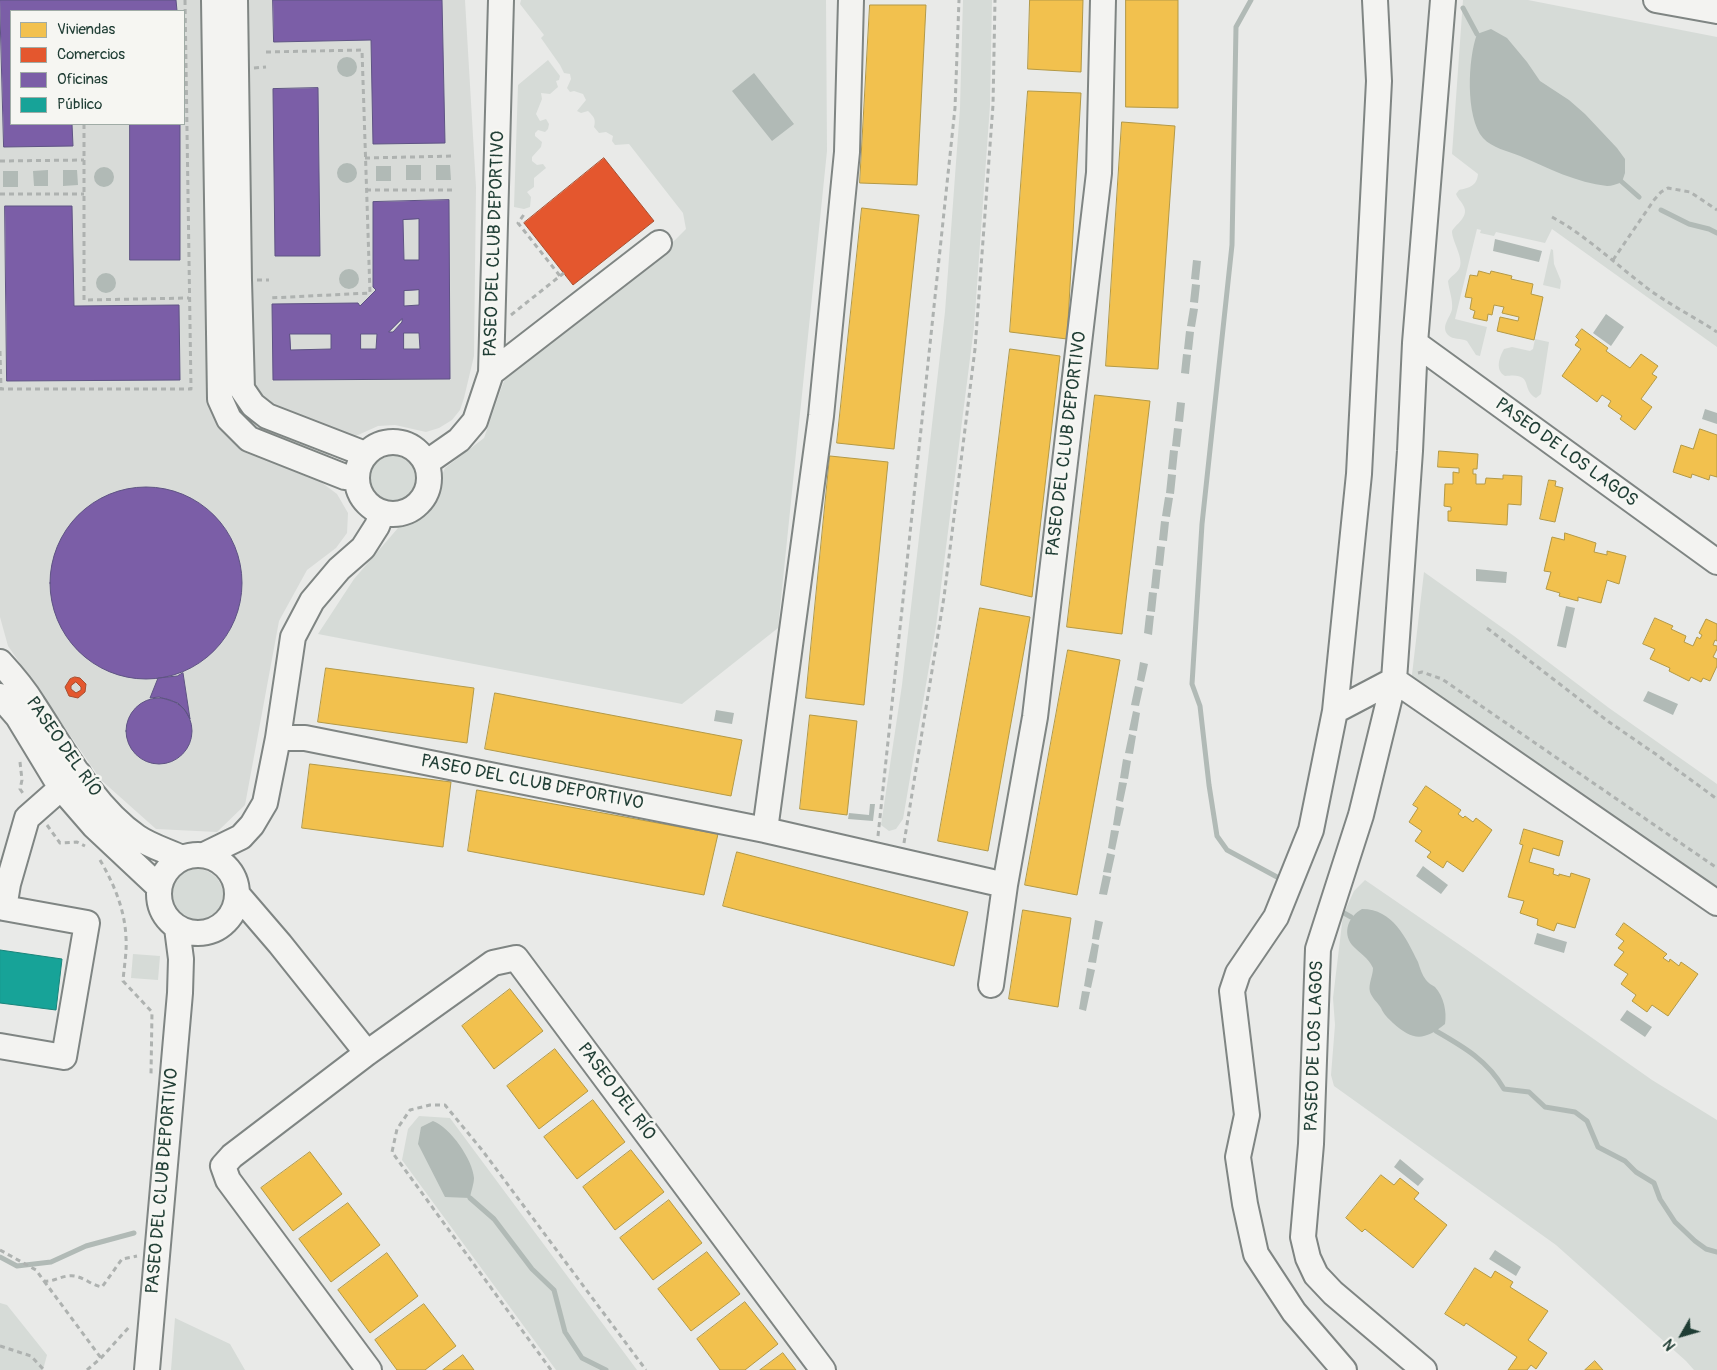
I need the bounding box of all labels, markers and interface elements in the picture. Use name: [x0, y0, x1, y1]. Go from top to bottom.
legend: [10, 10, 185, 125]
text: Viviendas: [57, 20, 115, 39]
text: Comercios: [57, 45, 125, 64]
text: Oficinas: [57, 70, 108, 89]
text: Público: [57, 95, 102, 114]
street label: PASEO DEL CLUB DEPORTIVO: [480, 130, 510, 358]
street label: PASEO DEL CLUB DEPORTIVO: [1042, 330, 1092, 558]
street label: PASEO DE LOS LAGOS: [1490, 394, 1642, 512]
street label: PASEO DEL RÍO: [21, 693, 105, 801]
street label: PASEO DEL CLUB DEPORTIVO: [419, 751, 645, 815]
street label: PASEO DE LOS LAGOS: [1301, 960, 1329, 1132]
street label: PASEO DEL RÍO: [572, 1039, 660, 1145]
street label: PASEO DEL CLUB DEPORTIVO: [142, 1067, 184, 1295]
north arrow: [1657, 1310, 1707, 1360]
text: N: [1660, 1336, 1679, 1354]

